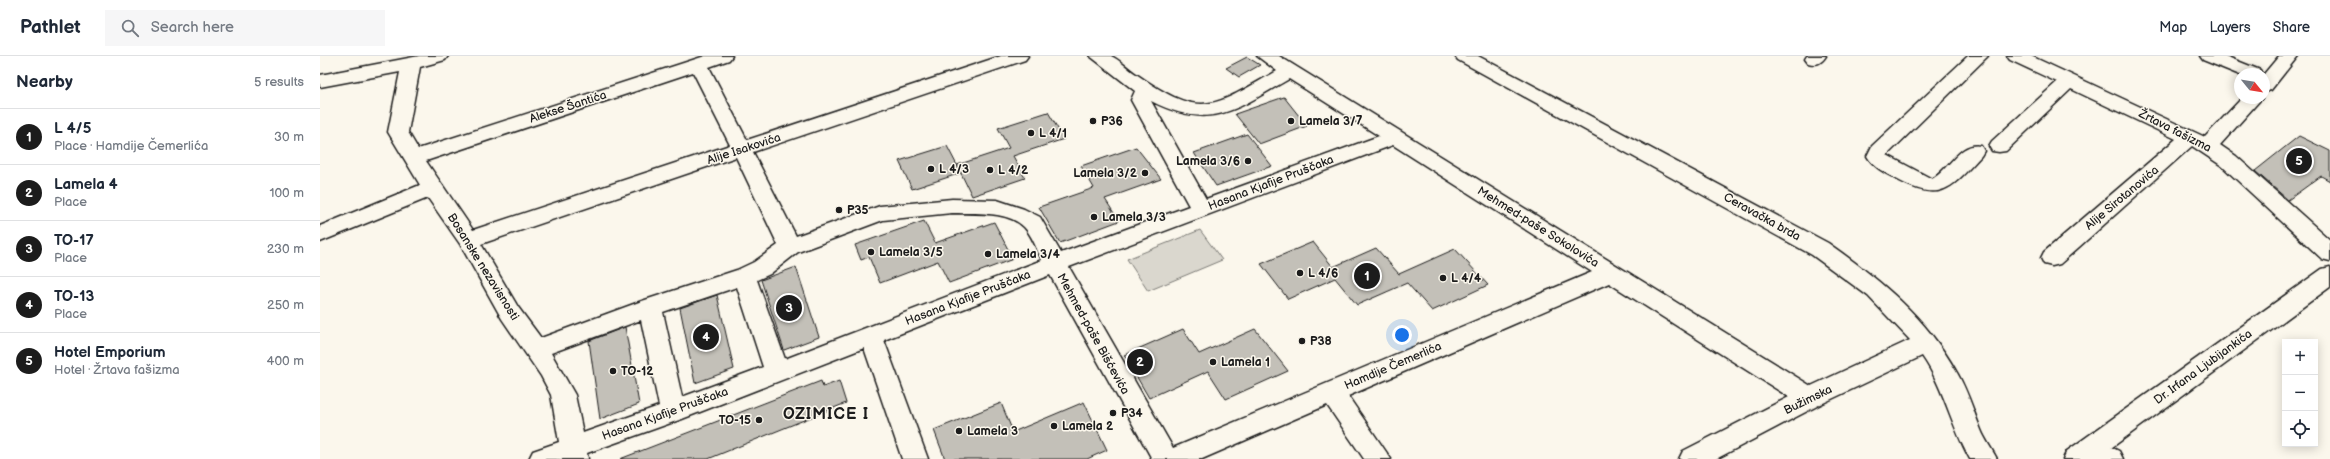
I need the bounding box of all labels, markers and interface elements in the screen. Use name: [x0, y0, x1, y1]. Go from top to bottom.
search box: [105, 10, 385, 46]
text: Pathlet: [20, 16, 81, 39]
icon: search: [119, 17, 141, 39]
text: Search here: [151, 18, 234, 37]
text: Map: [2159, 19, 2187, 36]
text: Layers: [2209, 19, 2251, 36]
text: Share: [2273, 19, 2310, 36]
north arrow: [2234, 68, 2270, 104]
text: Nearby: [16, 72, 73, 92]
text: 5 results: [254, 74, 304, 90]
street label: Alekse Šantića: [527, 86, 609, 127]
street label: Žrtava fašizma: [2135, 105, 2214, 156]
place label: P36: [1101, 114, 1123, 129]
place label: Lamela 3/7: [1299, 114, 1363, 129]
marker: P36: [1088, 116, 1098, 126]
marker: Lamela 3/7: [1286, 116, 1296, 126]
text: L 4/5: [54, 119, 91, 138]
place label: L 4/1: [1039, 126, 1067, 141]
marker: L 4/1: [1026, 128, 1036, 138]
text: 1: [26, 129, 32, 145]
text: 30 m: [274, 129, 304, 145]
street label: Alije Isakovića: [705, 130, 783, 168]
text: Place · Hamdije Čemerlića: [54, 138, 208, 154]
pin: 5: [2286, 146, 2312, 176]
street label: Hasana Kjafije Pruščaka: [1206, 152, 1336, 214]
place label: Lamela 3/6: [1176, 154, 1240, 169]
marker: Lamela 3/6: [1243, 156, 1253, 166]
place label: L 4/3: [939, 162, 969, 177]
place label: L 4/2: [998, 163, 1029, 178]
street label: Alije Sirotanovića: [2082, 163, 2162, 233]
marker: L 4/3: [926, 164, 936, 174]
marker: L 4/2: [985, 165, 995, 175]
place label: Lamela 3/2: [1073, 166, 1138, 181]
marker: Lamela 3/2: [1140, 168, 1150, 178]
text: Lamela 4: [54, 175, 118, 194]
street label: Mehmed-paše Sokolovića: [1474, 183, 1602, 271]
text: 2: [25, 185, 33, 201]
text: 100 m: [269, 185, 304, 201]
street label: Ceravačka brda: [1721, 190, 1803, 244]
text: Place: [54, 194, 87, 210]
place label: P35: [847, 203, 869, 218]
marker: P35: [834, 205, 844, 215]
place label: Lamela 3/3: [1102, 210, 1166, 225]
street label: Bosanske nezavisnosti: [444, 211, 522, 323]
marker: Lamela 3/3: [1089, 212, 1099, 222]
text: TO-17: [54, 231, 94, 250]
text: 3: [25, 241, 33, 257]
text: 230 m: [267, 241, 304, 257]
place label: Lamela 3/5: [879, 245, 943, 260]
marker: Lamela 3/5: [866, 247, 876, 257]
place label: Lamela 3/4: [996, 247, 1060, 262]
marker: Lamela 3/4: [983, 249, 993, 259]
text: Place: [54, 250, 87, 266]
pin: 1: [1354, 261, 1380, 291]
place label: L 4/6: [1308, 266, 1338, 281]
street label: Hasana Kjafije Pruščaka: [903, 267, 1033, 329]
marker: L 4/6: [1295, 268, 1305, 278]
street label: Mehmed-paše Bišćevića: [1053, 271, 1133, 397]
place label: L 4/4: [1451, 271, 1481, 286]
marker: L 4/4: [1438, 273, 1448, 283]
text: TO-13: [54, 287, 94, 306]
pin: 3: [776, 293, 802, 323]
text: 4: [25, 297, 33, 313]
text: 250 m: [267, 297, 304, 313]
text: Place: [54, 306, 87, 322]
pin: 4: [693, 322, 719, 352]
your location: [1392, 325, 1412, 345]
street label: Dr. Irfana Ljubijankića: [2151, 326, 2255, 408]
place label: P38: [1310, 334, 1332, 349]
marker: P38: [1297, 336, 1307, 346]
street label: Hamdije Čemerlića: [1341, 337, 1444, 393]
map controls: [2282, 339, 2318, 447]
button: +: [2282, 339, 2318, 375]
text: Hotel Emporium: [54, 343, 165, 362]
pin: 2: [1127, 347, 1153, 377]
text: 5: [25, 353, 33, 369]
text: 400 m: [267, 353, 304, 369]
place label: Lamela 1: [1221, 355, 1270, 370]
marker: Lamela 1: [1208, 357, 1218, 367]
text: Hotel · Žrtava fašizma: [54, 362, 180, 378]
place label: TO-12: [621, 364, 654, 379]
marker: TO-12: [608, 366, 618, 376]
button: −: [2282, 375, 2318, 411]
street label: Bužimska: [1781, 382, 1835, 418]
street label: Hasana Kjafije Pruščaka: [600, 384, 730, 444]
district label: OZIMICE I: [783, 405, 869, 424]
place label: P34: [1121, 406, 1143, 421]
marker: P34: [1108, 408, 1118, 418]
button: locate: [2282, 411, 2318, 447]
place label: TO-15: [719, 413, 751, 428]
marker: TO-15: [754, 415, 764, 425]
place label: Lamela 2: [1062, 419, 1114, 434]
marker: Lamela 2: [1049, 421, 1059, 431]
place label: Lamela 3: [967, 424, 1018, 439]
marker: Lamela 3: [954, 426, 964, 436]

